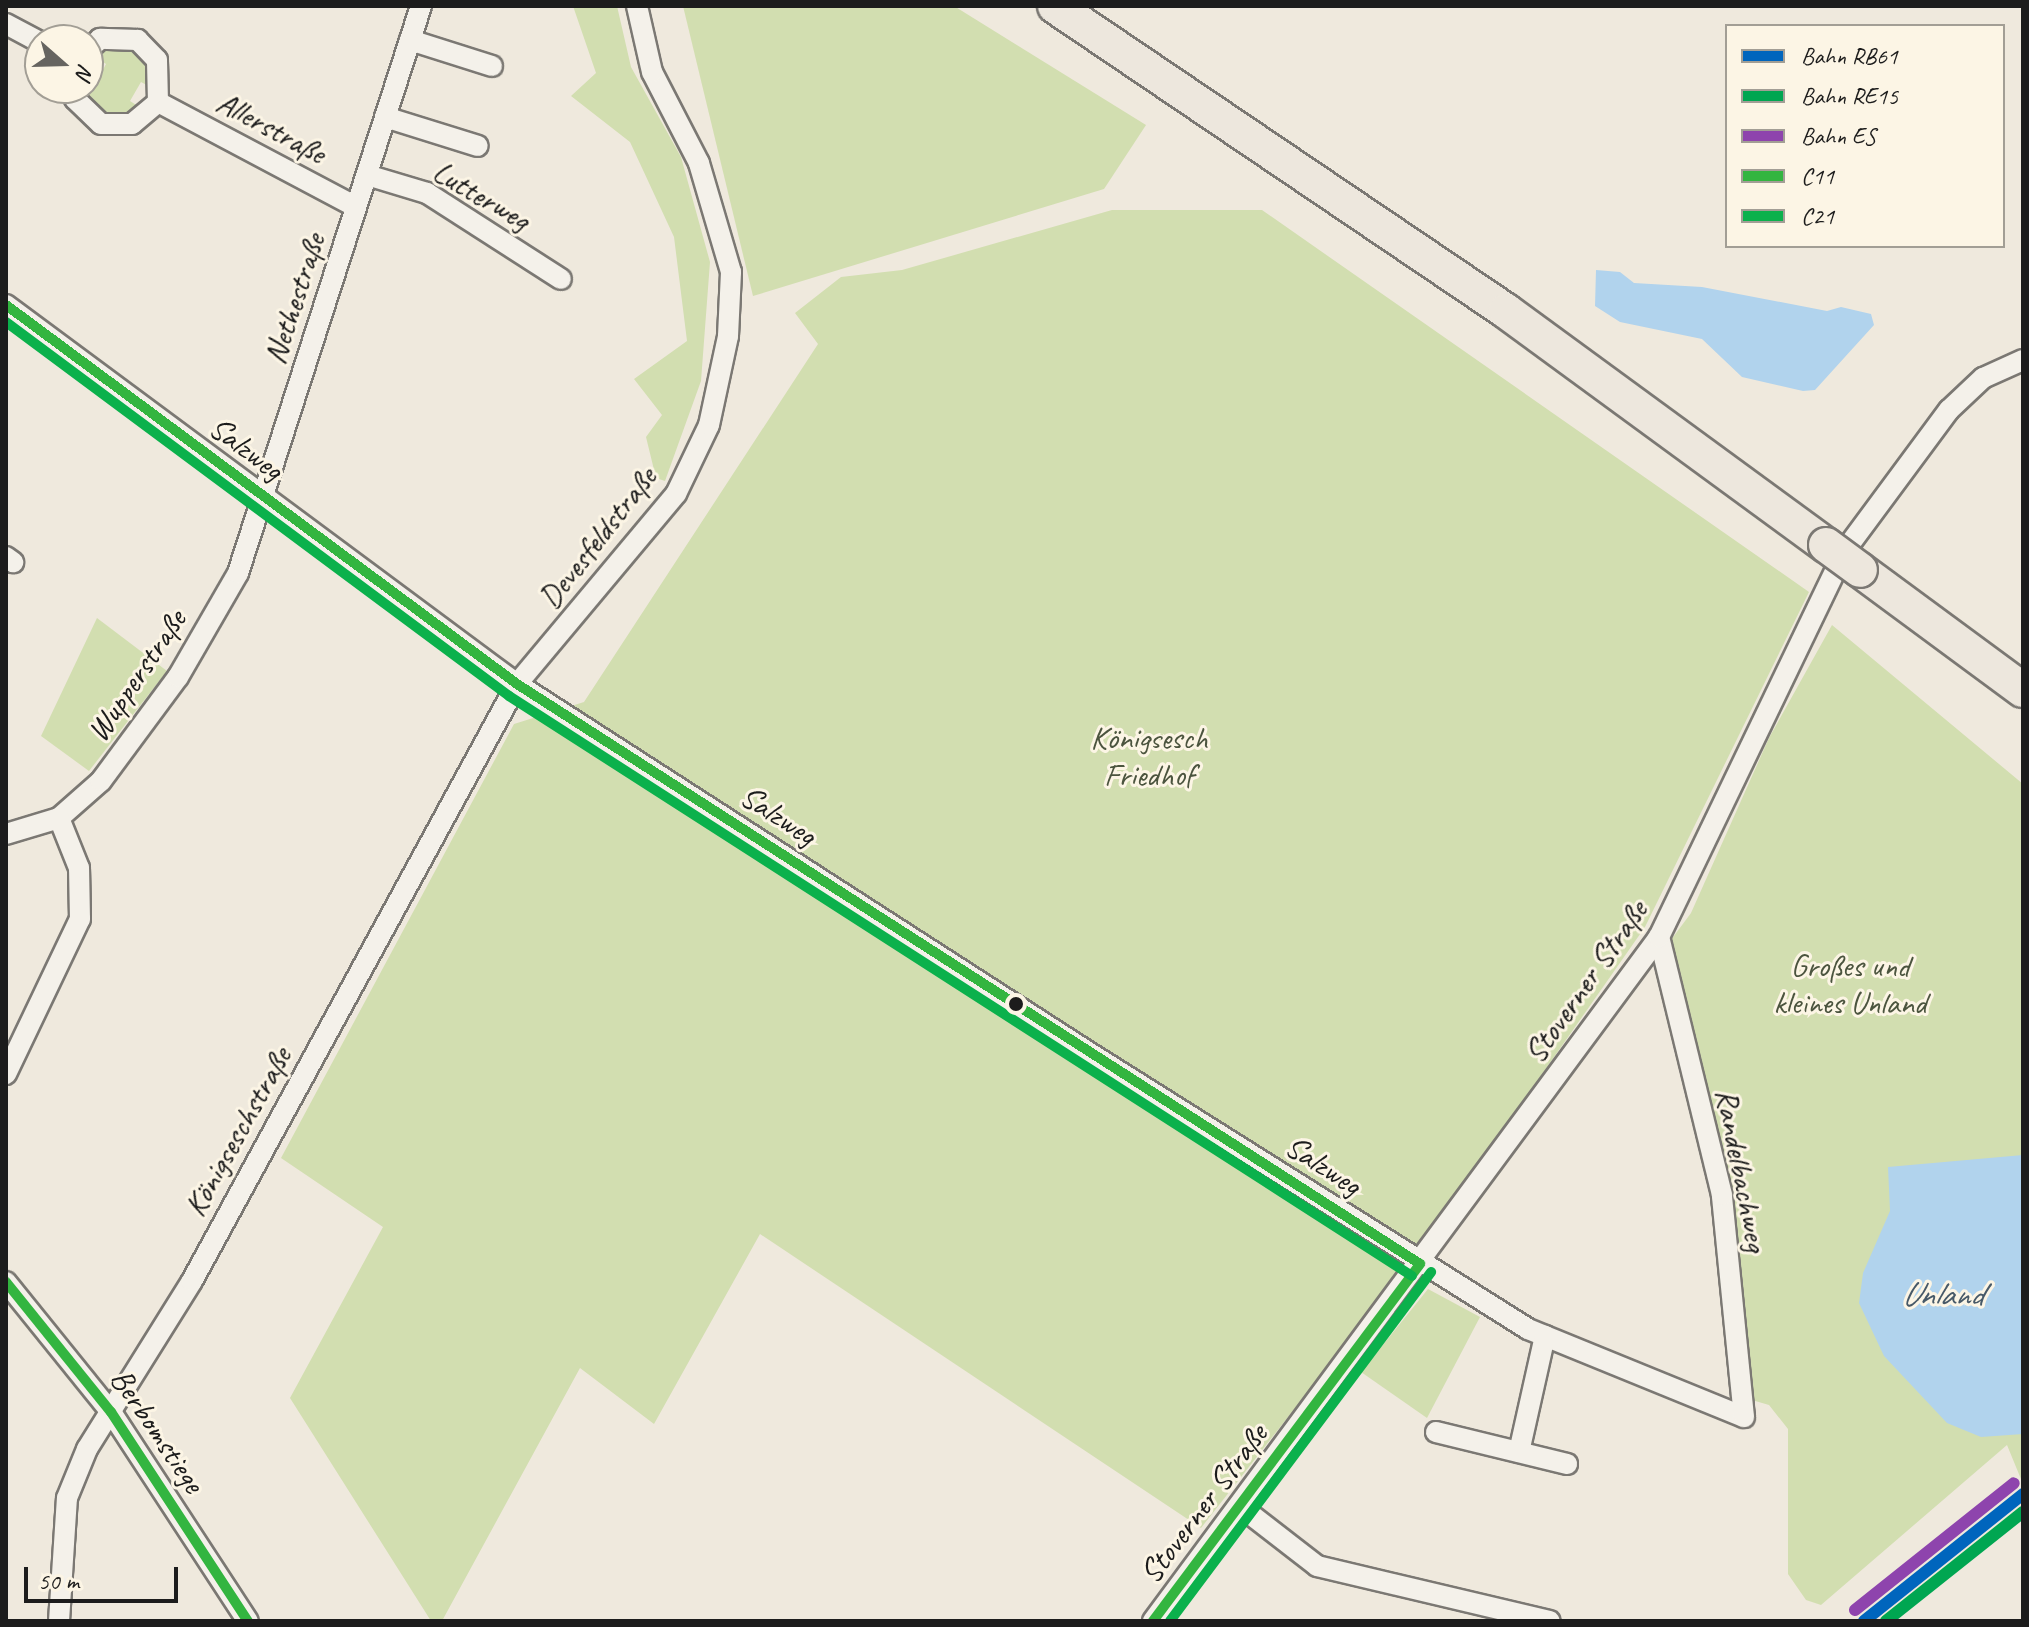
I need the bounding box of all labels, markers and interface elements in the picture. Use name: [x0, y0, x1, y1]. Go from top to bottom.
north arrow: [24, 24, 104, 104]
legend: [1725, 24, 2005, 248]
text: Bahn RB61: [1801, 41, 1898, 71]
text: N: [69, 60, 100, 83]
text: Bahn RE15: [1801, 81, 1898, 111]
street label: Allerstraße: [210, 83, 332, 173]
text: Bahn ES: [1801, 121, 1876, 151]
street label: Lutterweg: [426, 153, 536, 239]
text: C11: [1801, 161, 1834, 191]
text: C21: [1801, 201, 1834, 231]
street label: Nethestraße: [256, 229, 334, 369]
street label: Salzweg: [201, 409, 291, 489]
street label: Devesfeldstraße: [531, 460, 665, 616]
street label: Wupperstraße: [79, 603, 195, 749]
park label: Königsesch Friedhof: [1091, 720, 1207, 795]
street label: Salzweg: [733, 777, 823, 855]
street label: Stoverner Straße: [1516, 893, 1656, 1071]
park label: Großes und kleines Unland: [1773, 948, 1927, 1023]
unlabelled marker: [1008, 996, 1024, 1012]
street label: Königseschstraße: [176, 1041, 300, 1223]
street label: Randelbachweg: [1706, 1085, 1776, 1255]
street label: Salzweg: [1278, 1127, 1368, 1205]
water label: Unland: [1902, 1274, 1982, 1314]
street label: Berbomstiege: [102, 1362, 212, 1500]
street label: Stoverner Straße: [1131, 1417, 1277, 1591]
scale bar: [28, 1551, 182, 1601]
text: 50 m: [38, 1566, 79, 1596]

